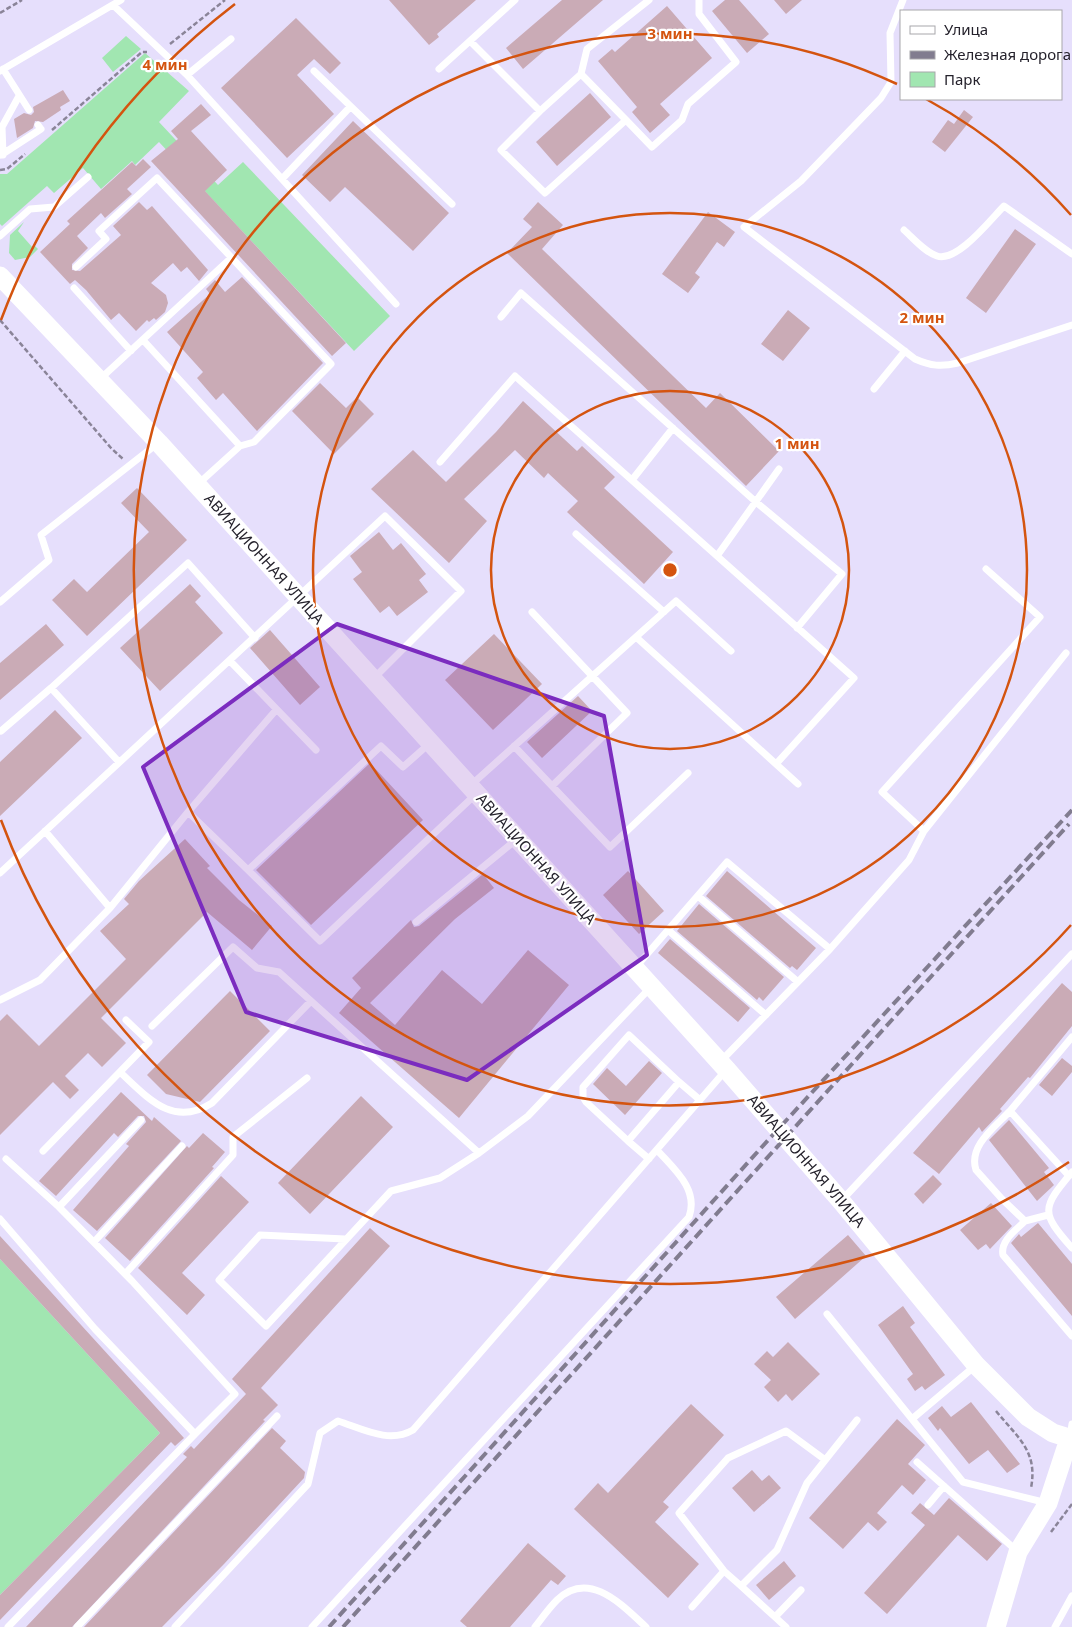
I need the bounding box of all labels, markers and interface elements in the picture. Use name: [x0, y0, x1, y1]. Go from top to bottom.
legend: [900, 10, 1062, 100]
text: Улица: [944, 19, 988, 39]
text: 3 мин: [648, 23, 693, 43]
text: Железная дорога: [944, 44, 1071, 64]
text: 4 мин: [143, 54, 188, 74]
text: Парк: [944, 69, 980, 89]
text: 2 мин: [900, 307, 945, 327]
text: 1 мин: [775, 433, 820, 453]
street label: АВИАЦИОННАЯ УЛИЦА: [201, 489, 329, 628]
centre of rings: [661, 561, 679, 579]
street label: АВИАЦИОННАЯ УЛИЦА: [473, 789, 601, 928]
street label: АВИАЦИОННАЯ УЛИЦА: [744, 1090, 870, 1231]

